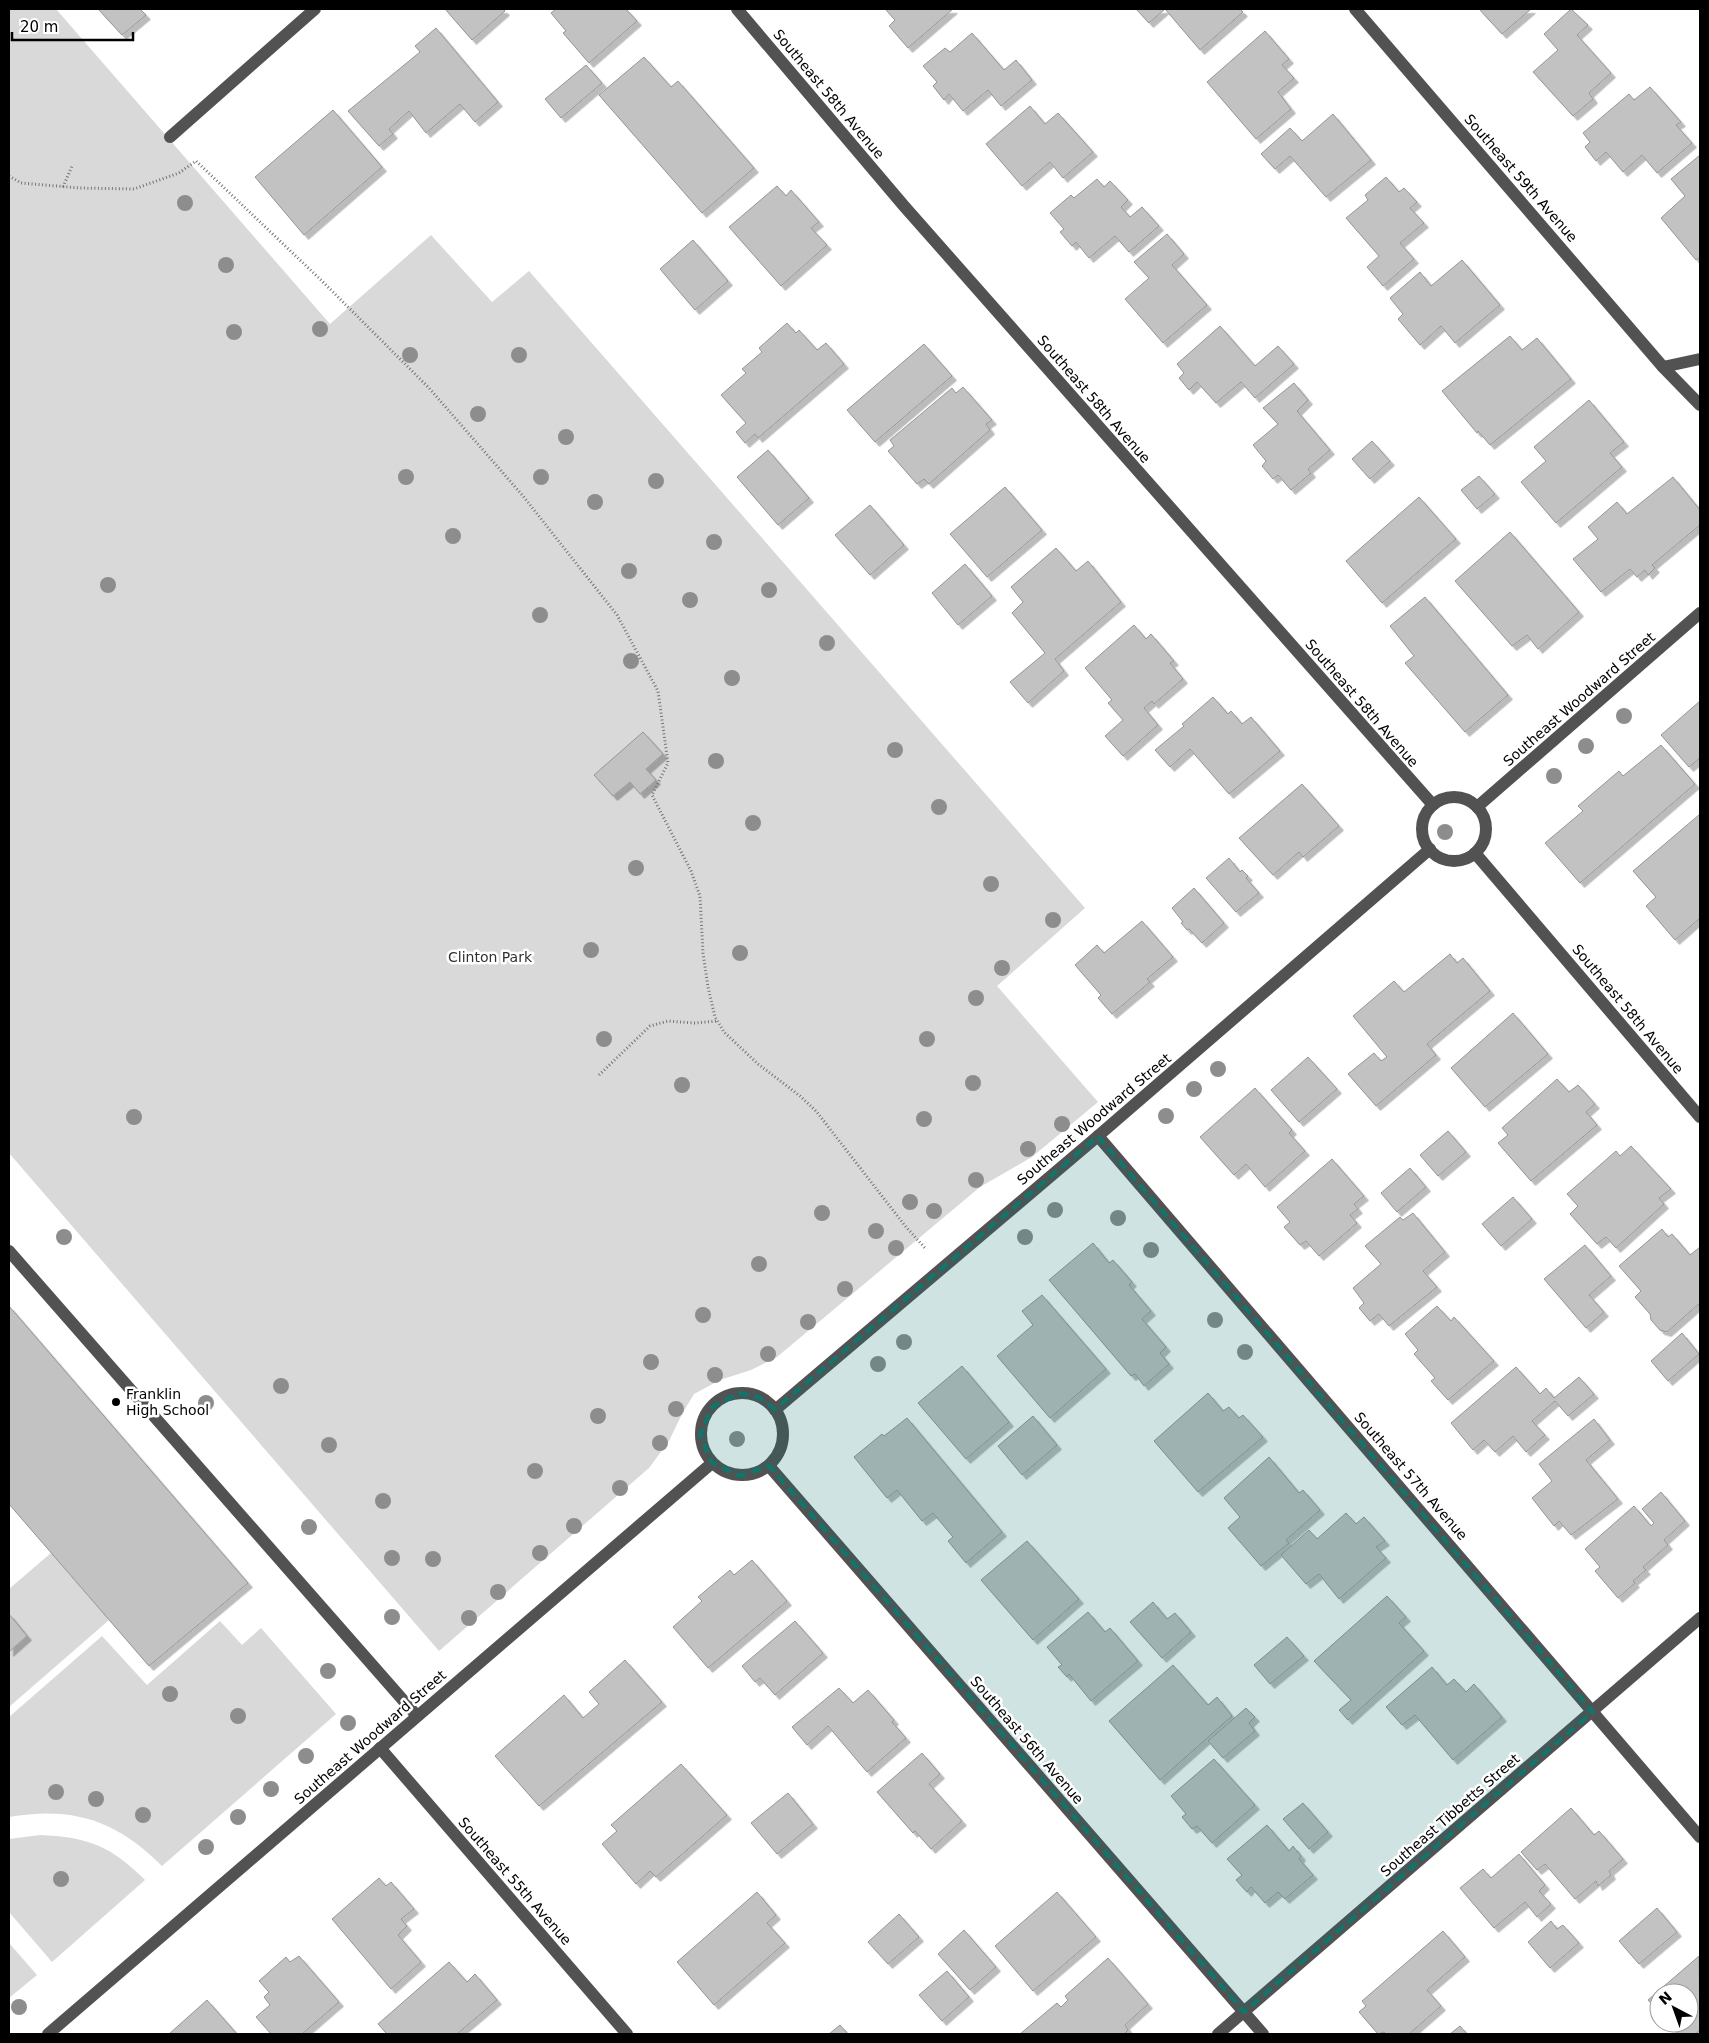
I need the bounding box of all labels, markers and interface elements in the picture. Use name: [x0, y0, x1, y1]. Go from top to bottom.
scale bar: [12, 10, 134, 42]
text: 20 m: [20, 18, 58, 36]
street label: Southeast 58th Avenue: [770, 26, 888, 162]
street label: Southeast 59th Avenue: [1461, 111, 1581, 245]
street label: Southeast 58th Avenue: [1034, 332, 1154, 466]
street label: Southeast Woodward Street: [1500, 628, 1658, 769]
street label: Southeast 58th Avenue: [1302, 636, 1422, 770]
street label: Southeast 58th Avenue: [1569, 941, 1687, 1077]
park label: Clinton Park: [448, 949, 533, 965]
street label: Southeast Woodward Street: [1014, 1050, 1174, 1188]
place label: Franklin High School: [126, 1386, 209, 1418]
marker: Franklin High School: [110, 1396, 122, 1408]
street label: Southeast 57th Avenue: [1351, 1409, 1471, 1543]
street label: Southeast Woodward Street: [291, 1666, 449, 1807]
street label: Southeast 56th Avenue: [967, 1673, 1087, 1807]
street label: Southeast Tibbetts Street: [1377, 1750, 1523, 1880]
street label: Southeast 55th Avenue: [455, 1814, 575, 1948]
north arrow: [1649, 1983, 1699, 2033]
text: N: [1656, 1988, 1675, 2008]

